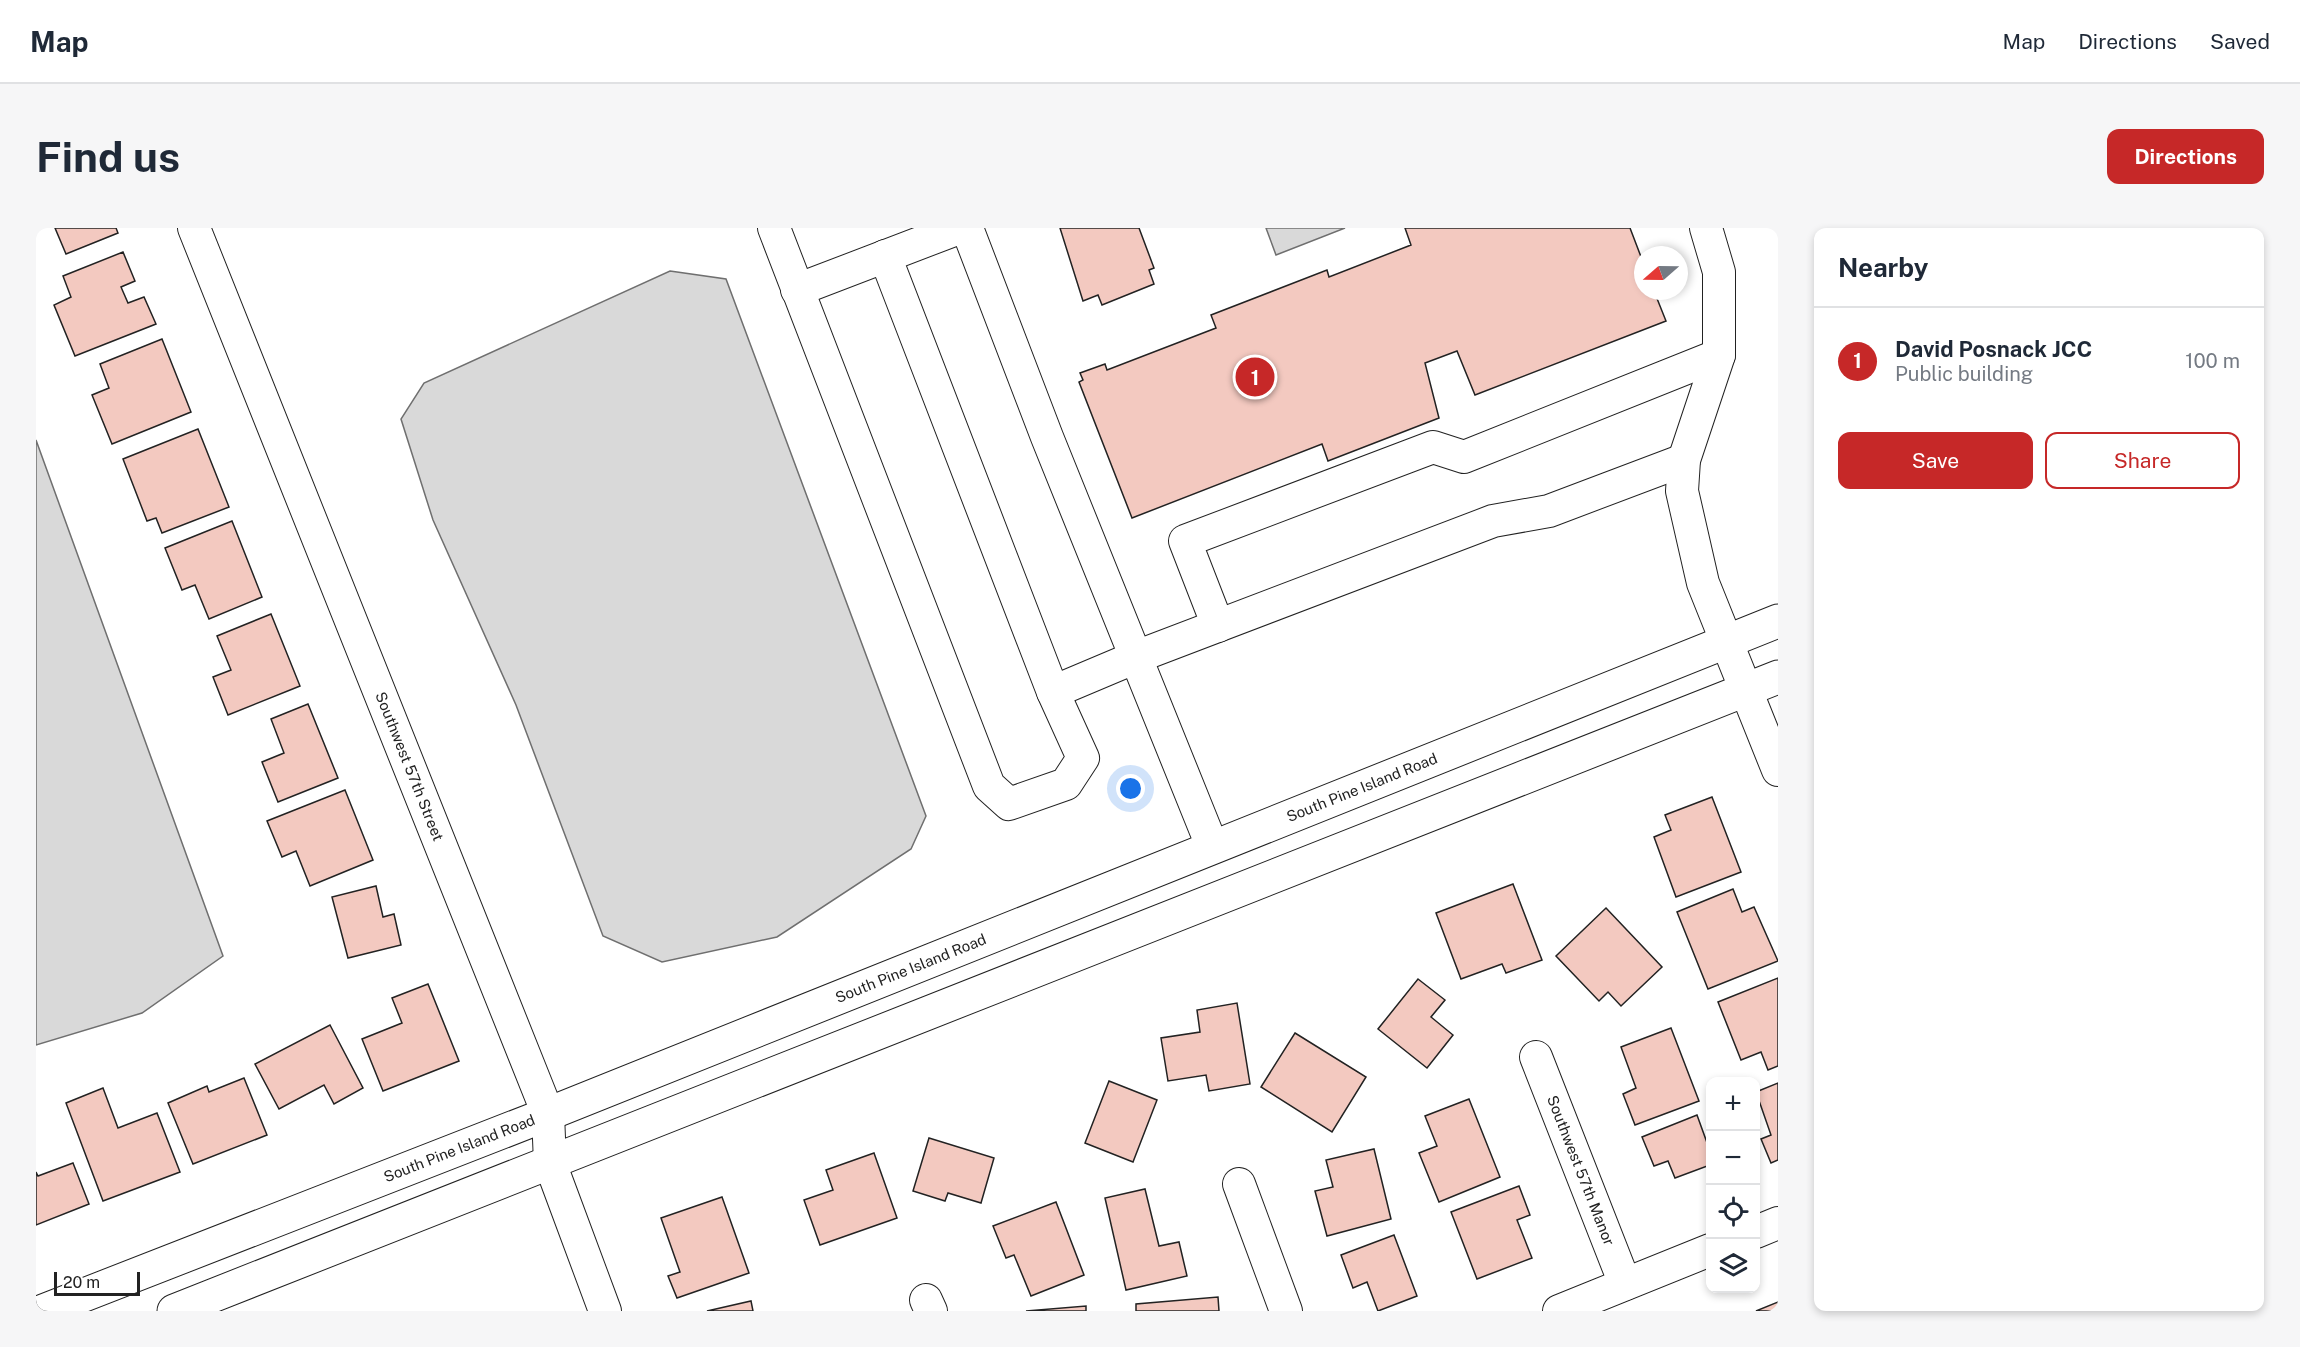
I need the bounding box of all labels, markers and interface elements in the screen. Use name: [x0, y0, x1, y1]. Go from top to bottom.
text: Map: [30, 25, 89, 58]
text: Map: [2003, 29, 2045, 54]
text: Directions: [2078, 29, 2177, 54]
text: Saved: [2210, 29, 2270, 54]
button: Directions: [2107, 129, 2264, 184]
text: Find us: [36, 132, 180, 181]
north arrow: [1634, 246, 1688, 300]
text: Nearby: [1838, 252, 1928, 283]
text: David Posnack JCC: [1895, 336, 2092, 362]
text: 1: [1853, 349, 1862, 373]
text: 100 m: [2185, 349, 2240, 373]
pin: 1: [1236, 354, 1274, 400]
text: Public building: [1895, 362, 2033, 386]
button: Save: [1838, 432, 2033, 489]
button: Share: [2045, 432, 2240, 489]
street label: Southwest 57th Street: [372, 689, 447, 844]
street label: South Pine Island Road: [1284, 749, 1440, 825]
your location: [1116, 774, 1145, 803]
street label: South Pine Island Road: [833, 930, 989, 1006]
map controls: [1706, 1077, 1760, 1293]
button: +: [1706, 1077, 1760, 1131]
street label: Southwest 57th Manor: [1544, 1093, 1618, 1248]
street label: South Pine Island Road: [381, 1111, 537, 1185]
button: −: [1706, 1131, 1760, 1185]
button: locate: [1706, 1185, 1760, 1239]
button: layers: [1706, 1239, 1760, 1293]
scale bar: [54, 1269, 140, 1296]
text: 20 m: [63, 1273, 100, 1292]

